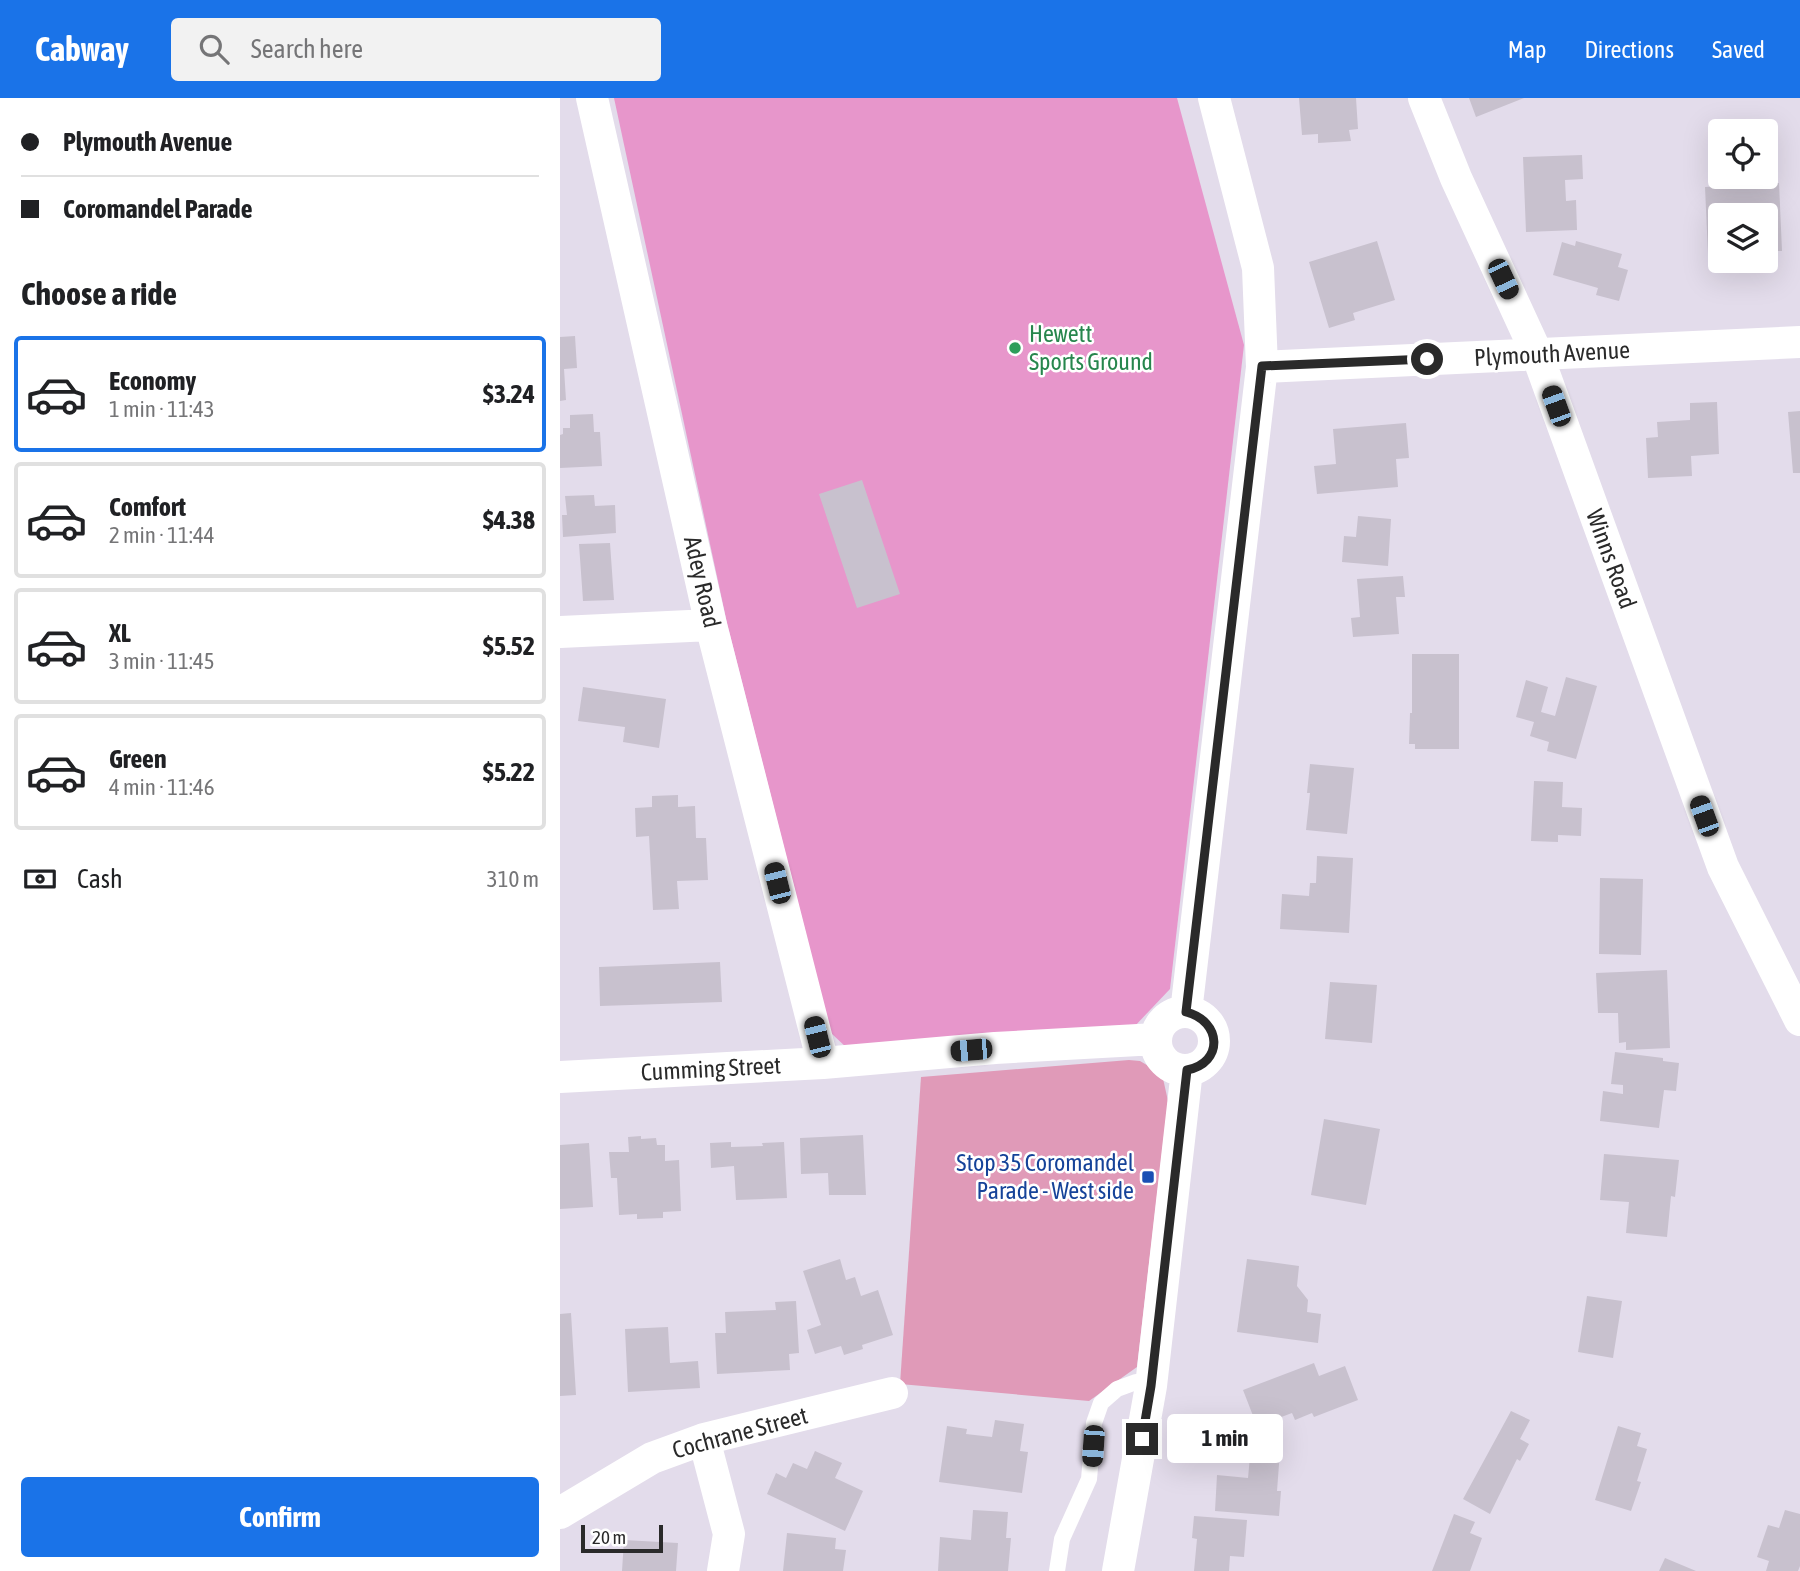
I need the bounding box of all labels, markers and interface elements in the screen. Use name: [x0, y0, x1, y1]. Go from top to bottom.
search box: [171, 18, 661, 81]
text: Cabway: [35, 30, 129, 68]
icon: search: [195, 30, 233, 68]
text: Search here: [251, 34, 363, 64]
text: Map: [1508, 36, 1546, 63]
text: Directions: [1584, 36, 1674, 63]
text: Saved: [1712, 36, 1765, 63]
map controls: [1708, 119, 1778, 273]
button: locate: [1708, 119, 1778, 189]
text: Plymouth Avenue: [63, 127, 232, 157]
text: Coromandel Parade: [63, 194, 253, 224]
button: layers: [1708, 203, 1778, 273]
car: [1485, 256, 1522, 302]
text: Choose a ride: [21, 275, 177, 312]
place label: Hewett Sports Ground: [1029, 320, 1153, 375]
street label: Plymouth Avenue: [1473, 336, 1631, 371]
marker: Hewett Sports Ground: [1007, 340, 1023, 356]
route start: [1411, 343, 1443, 375]
icon: car: [25, 363, 88, 426]
text: Economy: [109, 366, 196, 396]
text: $3.24: [483, 379, 535, 409]
car: [1539, 383, 1574, 429]
text: 1 min · 11:43: [109, 396, 215, 422]
icon: car: [25, 489, 88, 552]
text: Comfort: [109, 492, 186, 522]
text: $4.38: [483, 505, 535, 535]
street label: Winns Road: [1581, 505, 1642, 612]
text: 2 min · 11:44: [109, 522, 215, 548]
street label: Adey Road: [679, 534, 726, 630]
icon: car: [25, 615, 88, 678]
text: XL: [109, 618, 131, 648]
text: $5.52: [483, 631, 535, 661]
text: 3 min · 11:45: [109, 648, 215, 674]
icon: car: [25, 741, 88, 804]
text: Green: [109, 744, 167, 774]
text: $5.22: [483, 757, 535, 787]
text: 4 min · 11:46: [109, 774, 215, 800]
car: [1687, 793, 1722, 839]
icon: cash: [21, 860, 59, 898]
car: [762, 860, 793, 906]
text: Cash: [77, 864, 123, 894]
text: 310 m: [487, 866, 539, 892]
car: [802, 1014, 833, 1060]
car: [950, 1038, 993, 1062]
street label: Cumming Street: [640, 1051, 782, 1086]
place label: Stop 35 Coromandel Parade - West side: [956, 1149, 1135, 1204]
marker: Stop 35 Coromandel Parade - West side: [1140, 1169, 1156, 1185]
street label: Cochrane Street: [669, 1401, 811, 1464]
callout: 1 min: [1166, 1414, 1282, 1464]
route end: [1126, 1423, 1158, 1455]
car: [1082, 1424, 1105, 1468]
text: 1 min: [1202, 1425, 1248, 1451]
button: Confirm: [21, 1477, 539, 1557]
scale bar: [581, 1522, 663, 1554]
text: 20 m: [592, 1526, 626, 1548]

